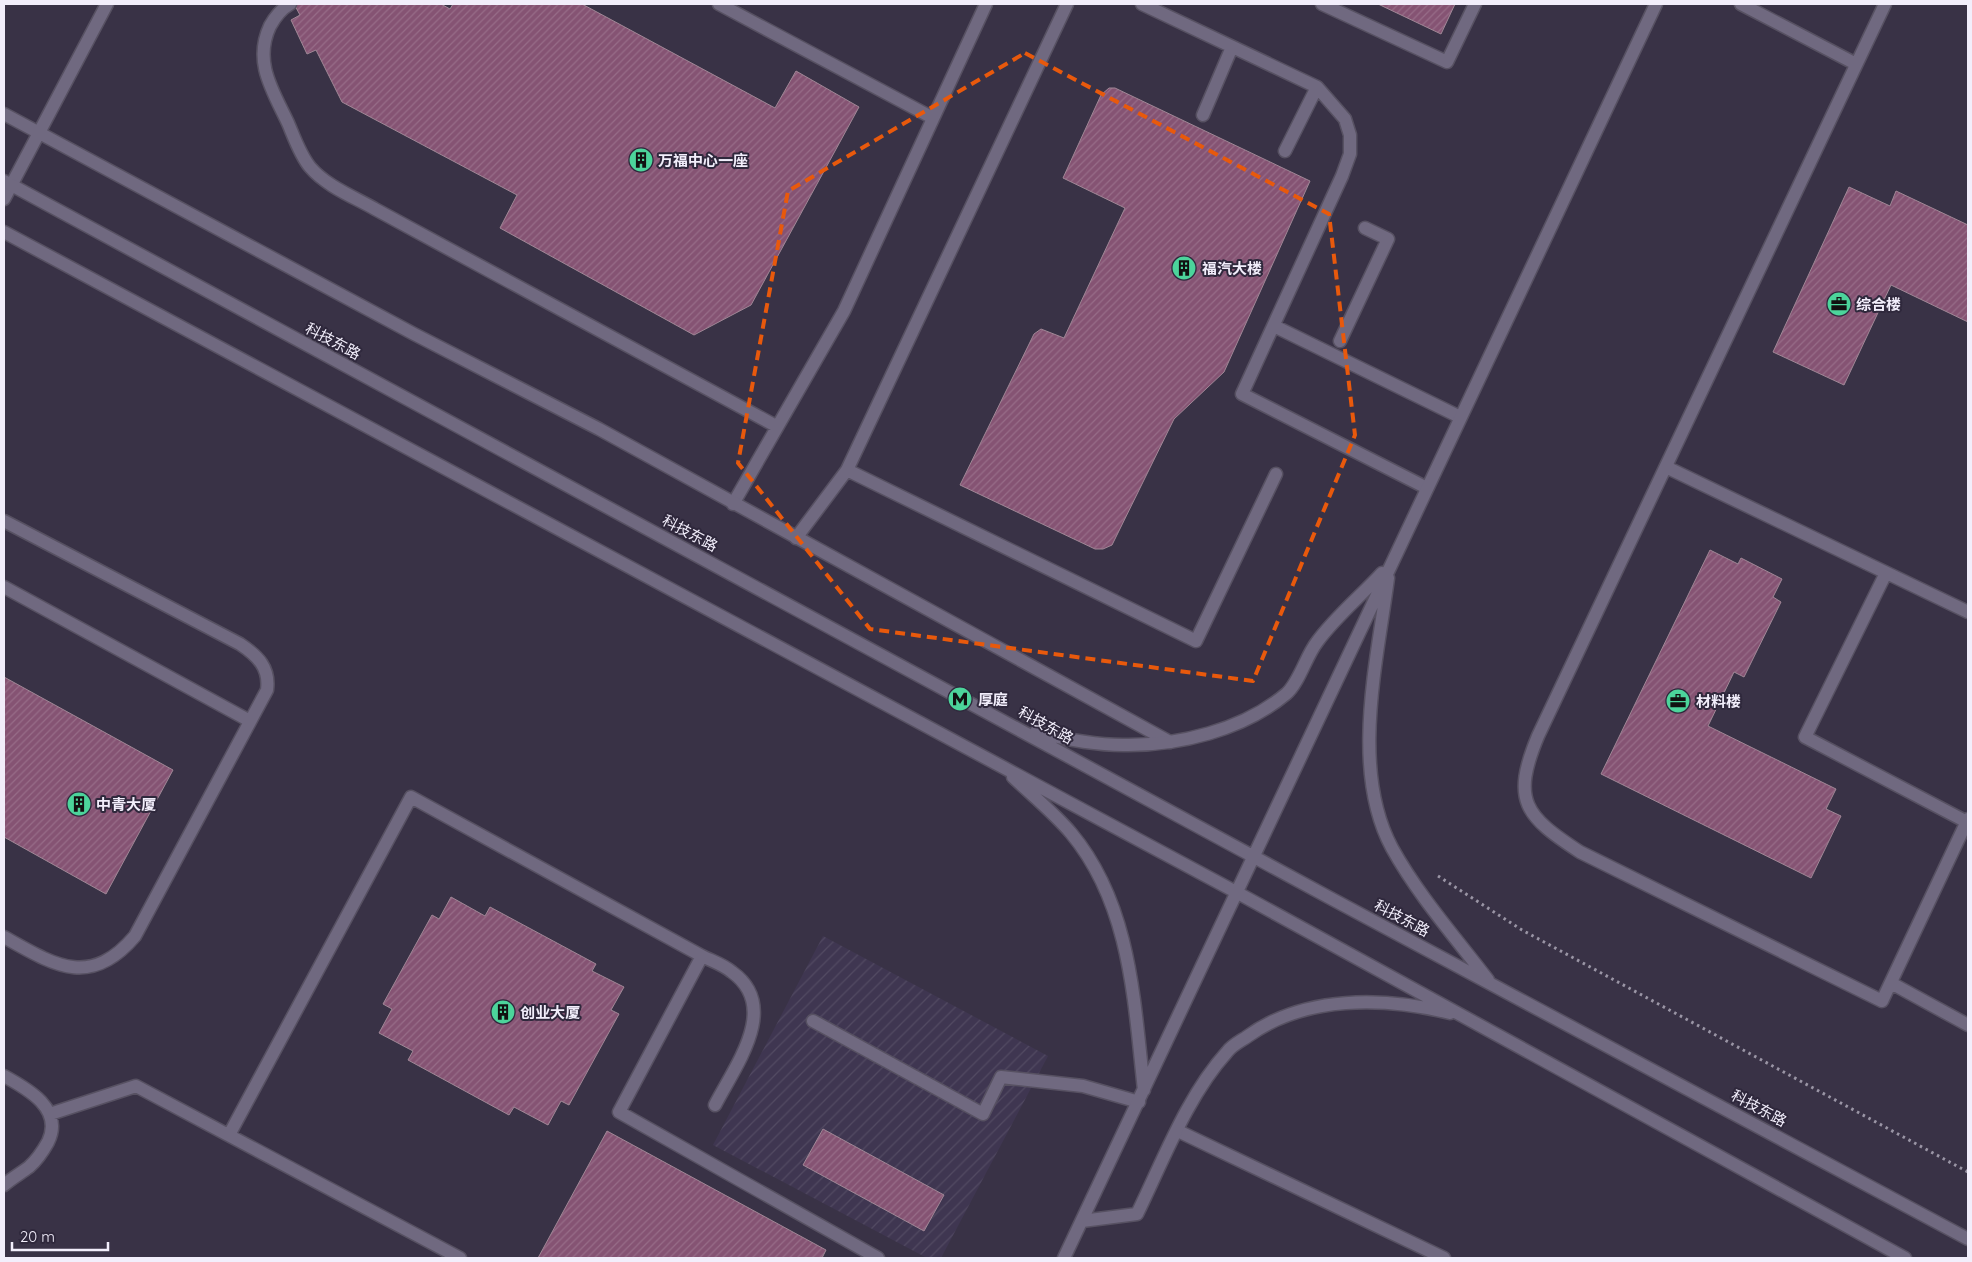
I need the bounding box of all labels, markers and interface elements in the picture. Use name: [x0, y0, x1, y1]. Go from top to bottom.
building icon: 万福中心一座: [628, 147, 654, 173]
place label: 万福中心一座: [658, 151, 748, 170]
building icon: 福汽大楼: [1171, 255, 1197, 281]
place label: 福汽大楼: [1202, 259, 1262, 278]
office icon: 综合楼: [1826, 291, 1852, 317]
place label: 综合楼: [1856, 295, 1901, 314]
street label: 科技东路: [302, 319, 364, 363]
street label: 科技东路: [659, 511, 721, 555]
metro station icon: 厚庭: [947, 686, 973, 712]
office icon: 材料楼: [1665, 688, 1691, 714]
place label: 厚庭: [978, 690, 1008, 709]
place label: 材料楼: [1696, 692, 1741, 711]
street label: 科技东路: [1015, 702, 1077, 748]
building icon: 中青大厦: [66, 791, 92, 817]
place label: 中青大厦: [96, 795, 156, 814]
street label: 科技东路: [1371, 896, 1433, 940]
building icon: 创业大厦: [490, 999, 516, 1025]
place label: 创业大厦: [520, 1003, 580, 1022]
street label: 科技东路: [1728, 1086, 1790, 1130]
scale bar: [12, 1220, 109, 1252]
text: 20 m: [20, 1227, 55, 1246]

